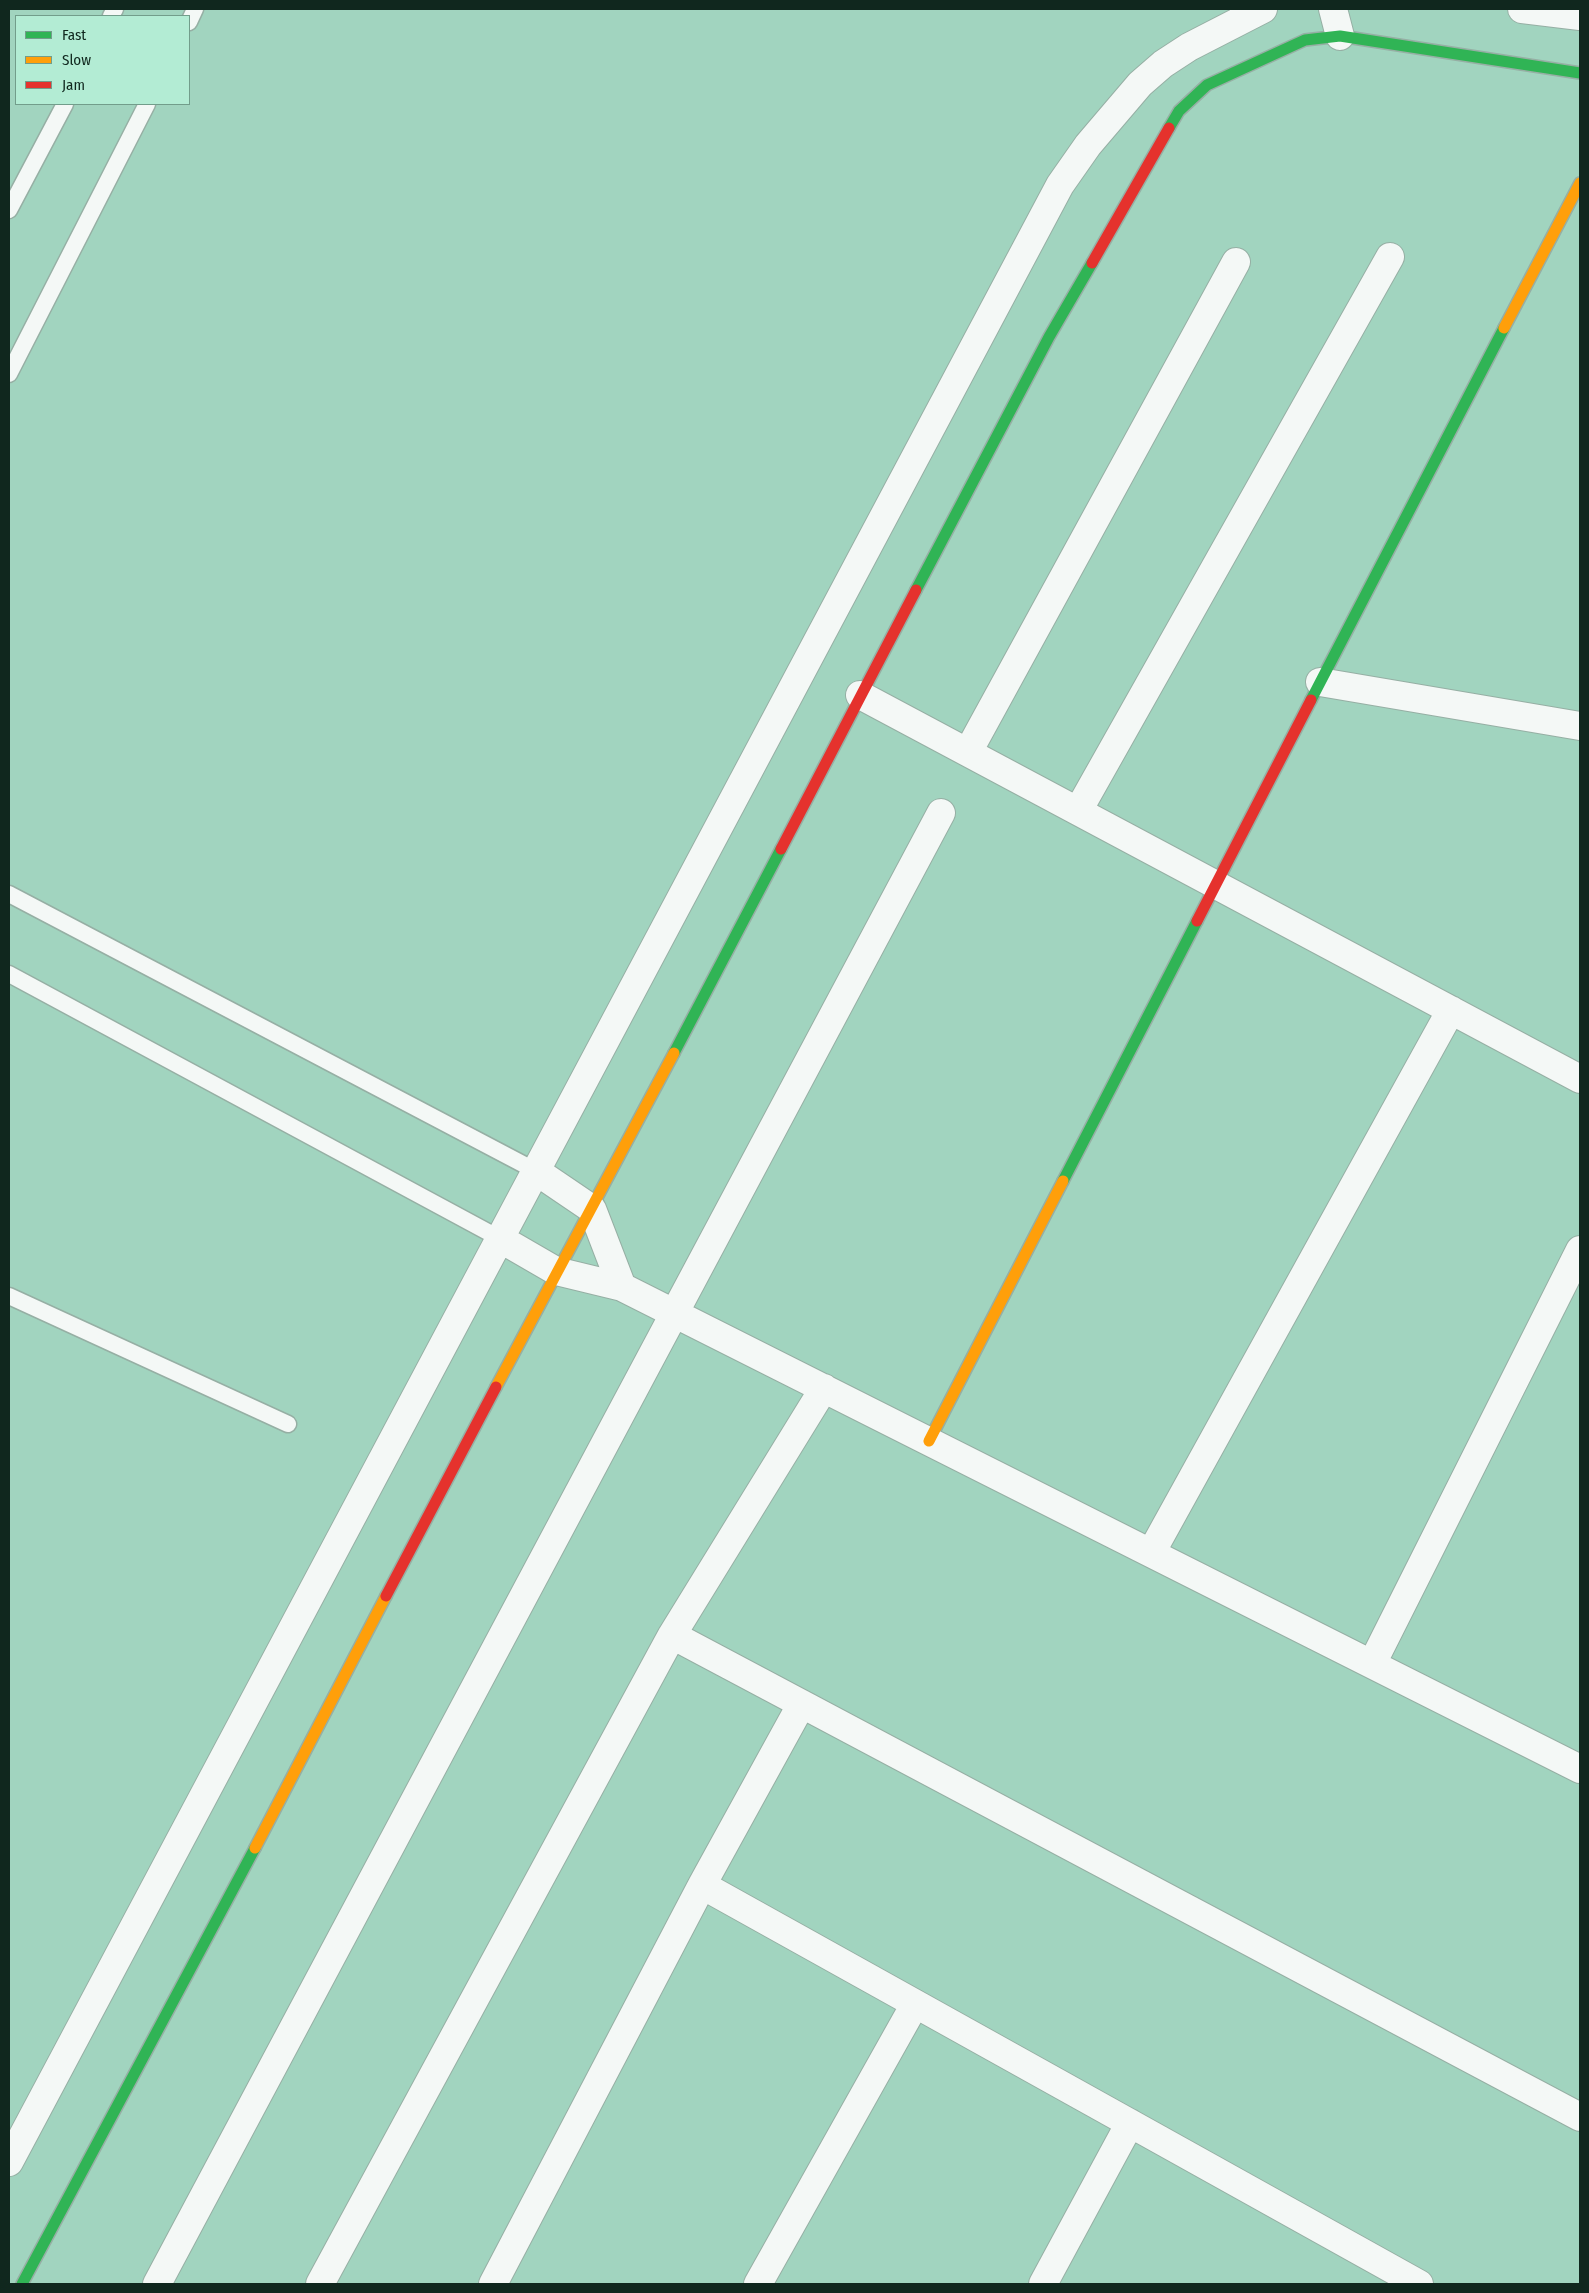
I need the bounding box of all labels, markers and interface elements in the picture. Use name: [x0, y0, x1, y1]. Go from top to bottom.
legend: [15, 15, 190, 105]
text: Fast: [62, 26, 86, 44]
text: Slow: [62, 51, 91, 69]
text: Jam: [62, 76, 85, 94]

